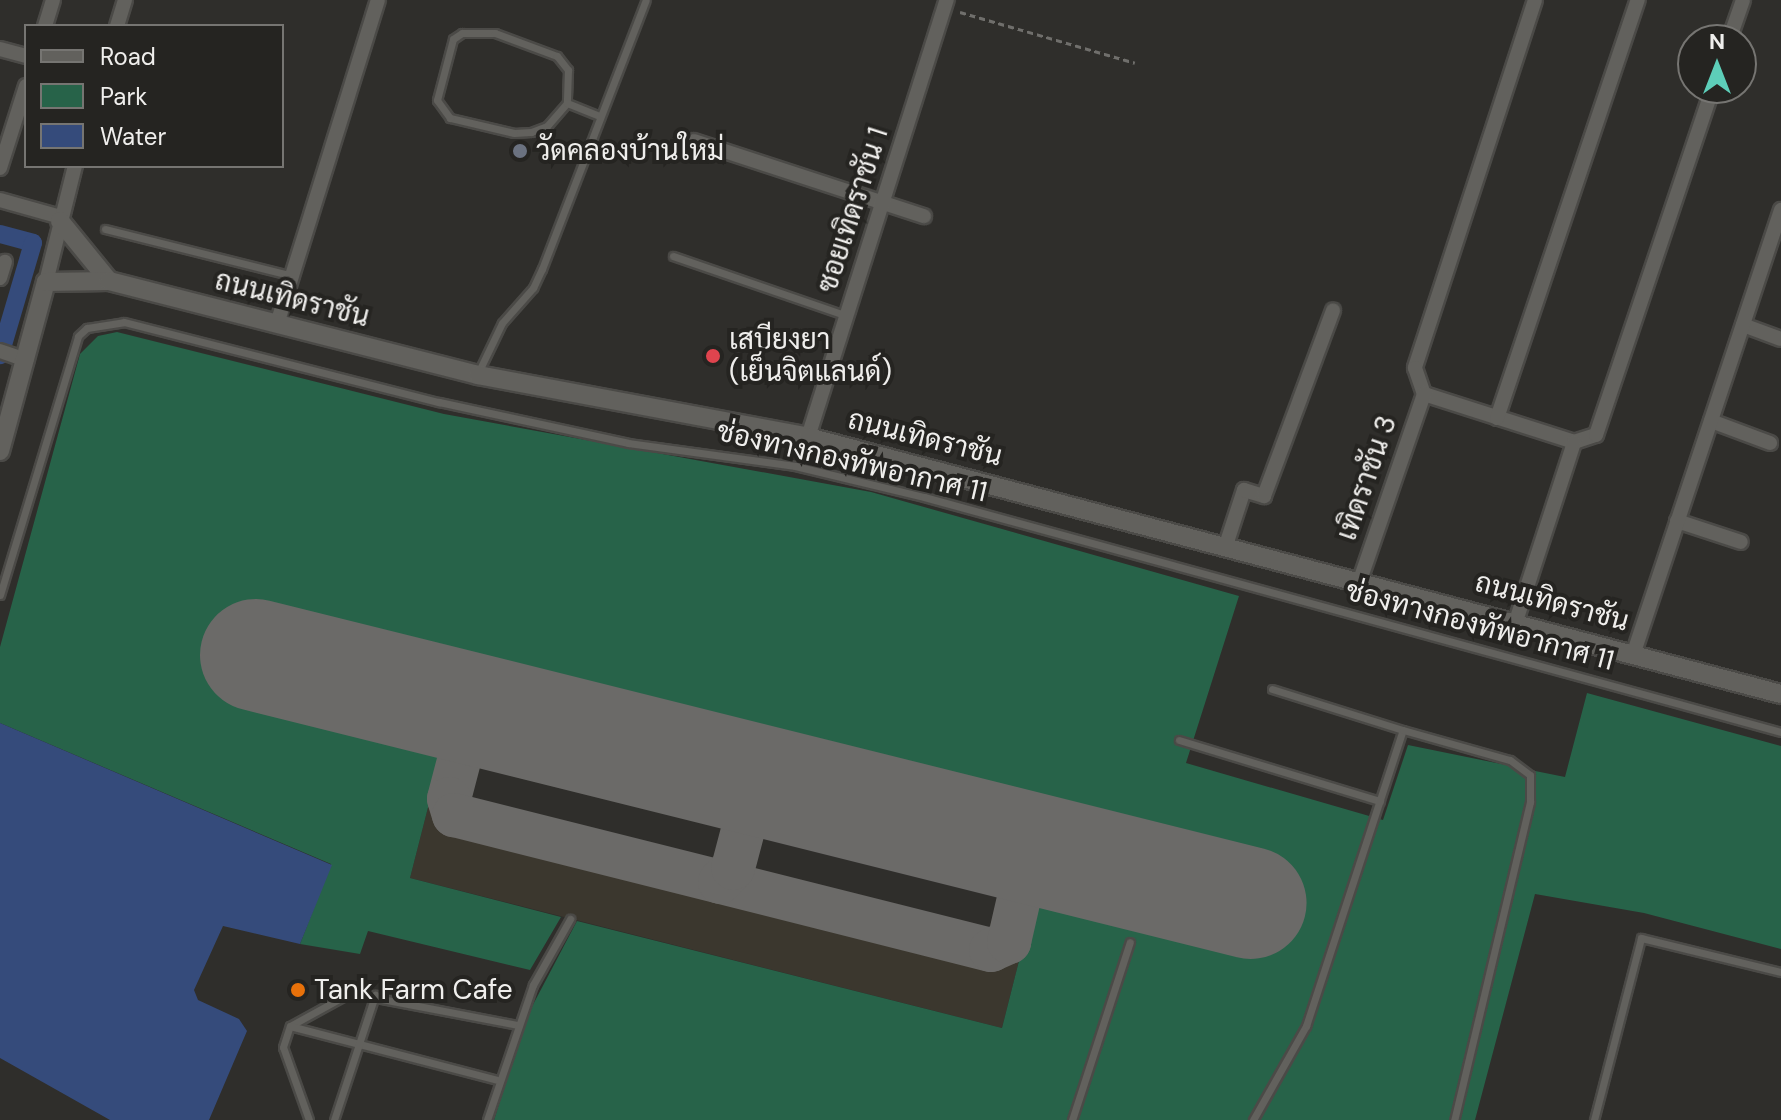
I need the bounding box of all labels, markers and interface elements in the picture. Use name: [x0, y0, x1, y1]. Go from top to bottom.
legend: [24, 24, 284, 168]
north arrow: [1677, 24, 1757, 104]
text: N: [1709, 27, 1725, 56]
text: Road: [100, 41, 156, 72]
text: Park: [100, 81, 147, 112]
text: Water: [100, 121, 166, 152]
street label: ซอยเทิดราชัน 1: [811, 123, 895, 297]
place label: วัดคลองบ้านใหม่: [536, 134, 724, 168]
marker: วัดคลองบ้านใหม่: [511, 142, 529, 160]
street label: ถนนเทิดราชัน: [212, 264, 372, 334]
place label: เสบียงยา (เย็นจิตแลนด์): [729, 323, 892, 389]
marker: เสบียงยา (เย็นจิตแลนด์): [704, 347, 722, 365]
street label: ถนนเทิดราชัน: [845, 403, 1005, 473]
street label: เทิดราชัน 3: [1330, 411, 1404, 545]
street label: ช่องทางกองทัพอากาศ 11: [714, 415, 990, 509]
street label: ถนนเทิดราชัน: [1472, 565, 1632, 639]
street label: ช่องทางกองทัพอากาศ 11: [1342, 574, 1618, 678]
place label: Tank Farm Cafe: [314, 973, 513, 1007]
marker: Tank Farm Cafe: [289, 981, 307, 999]

